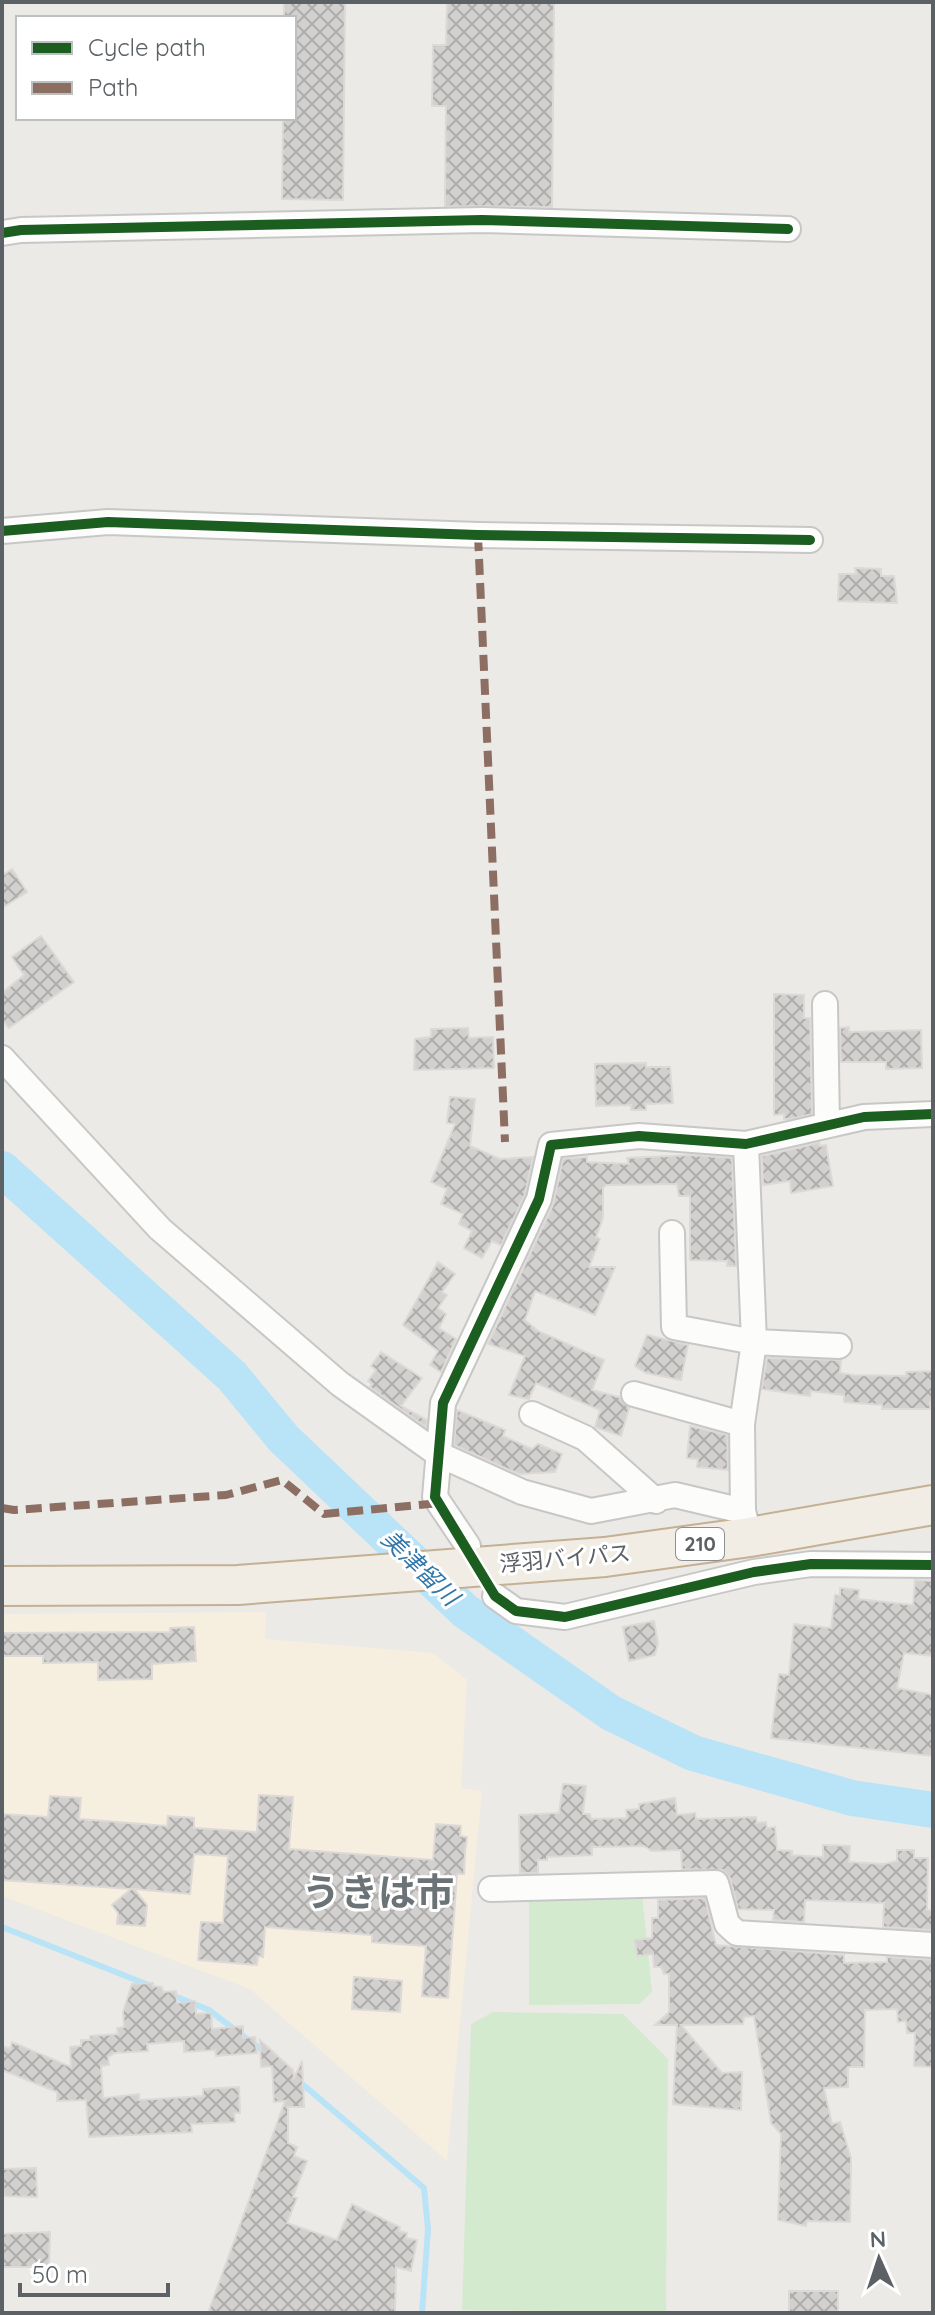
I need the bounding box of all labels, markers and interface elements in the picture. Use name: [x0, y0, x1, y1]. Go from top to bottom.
legend: [16, 16, 296, 120]
text: Cycle path: [88, 32, 206, 62]
text: Path: [88, 72, 139, 102]
water label: 美津留川: [376, 1523, 468, 1613]
road number: 210: [676, 1528, 724, 1560]
street label: 浮羽バイパス: [498, 1538, 632, 1578]
district label: うきは市: [302, 1868, 454, 1916]
north arrow: [839, 2219, 919, 2299]
text: N: [869, 2225, 887, 2253]
scale bar: [20, 2247, 168, 2297]
text: 50 m: [32, 2259, 88, 2289]

